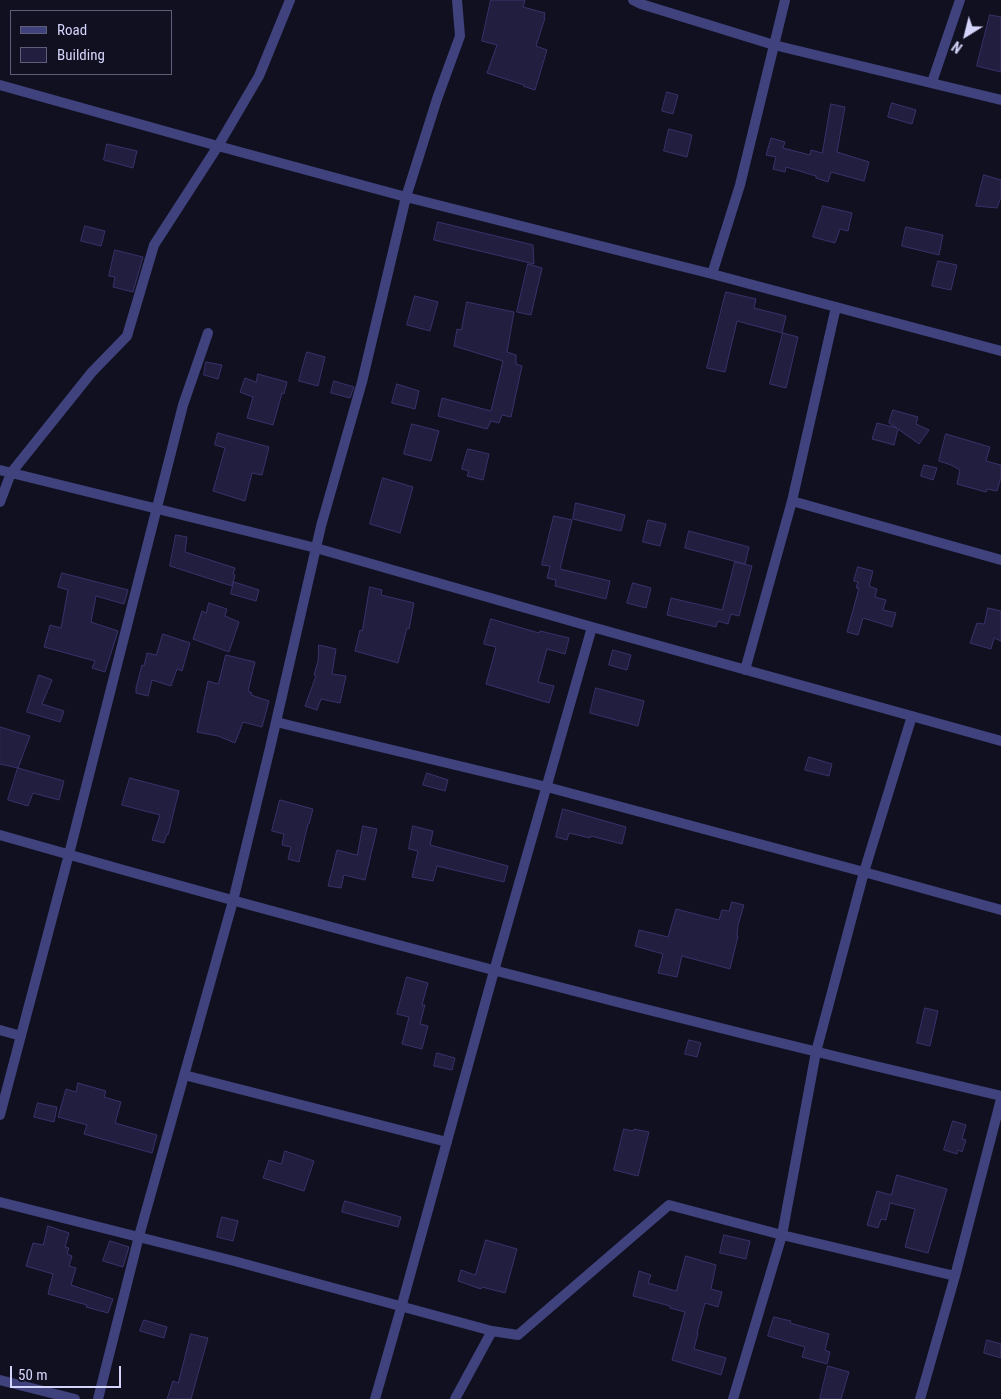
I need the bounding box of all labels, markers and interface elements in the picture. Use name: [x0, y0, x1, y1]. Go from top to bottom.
legend: [10, 10, 172, 75]
north arrow: [941, 10, 991, 60]
text: Road: [57, 21, 87, 39]
text: N: [949, 38, 965, 56]
text: Building: [57, 46, 105, 64]
scale bar: [12, 1356, 124, 1388]
text: 50 m: [18, 1366, 48, 1384]

